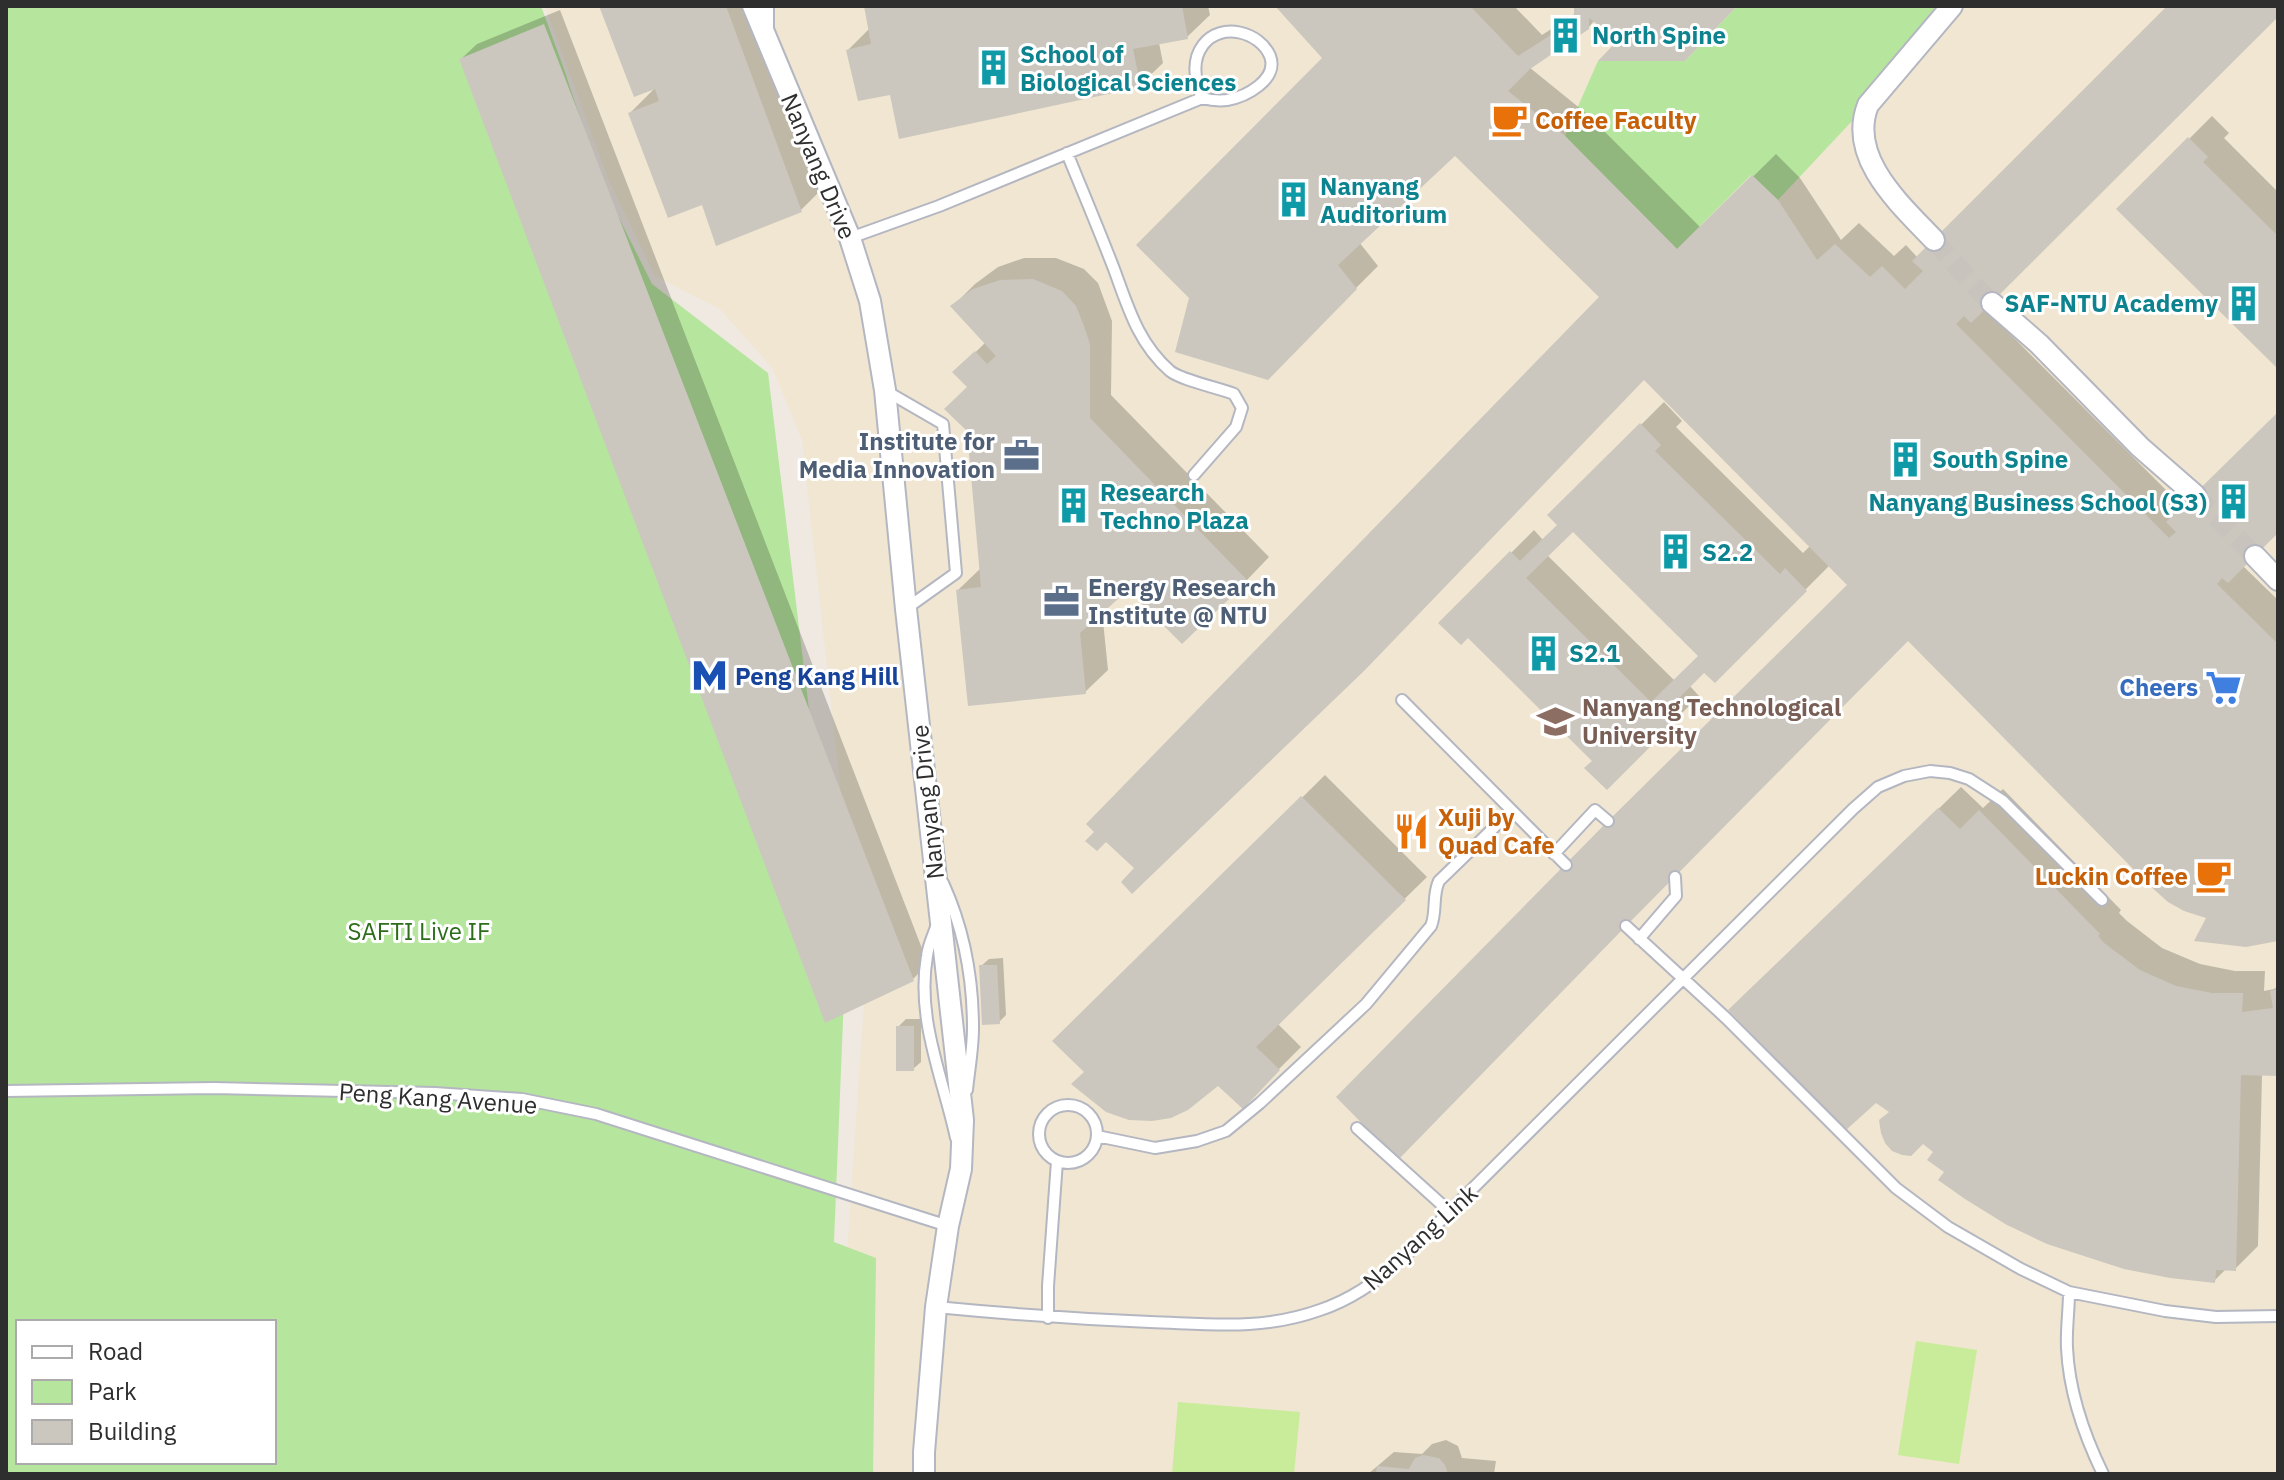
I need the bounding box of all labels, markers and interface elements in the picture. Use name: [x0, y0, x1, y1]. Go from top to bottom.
building icon: North Spine: [1547, 16, 1585, 54]
place label: North Spine: [1592, 19, 1726, 51]
place label: School of Biological Sciences: [1020, 38, 1236, 98]
building icon: School of Biological Sciences: [975, 49, 1013, 87]
street label: Nanyang Drive: [774, 88, 864, 244]
cafe icon: Coffee Faculty: [1490, 101, 1528, 139]
place label: Coffee Faculty: [1535, 104, 1697, 136]
place label: Nanyang Auditorium: [1320, 170, 1447, 230]
building icon: Nanyang Auditorium: [1275, 181, 1313, 219]
building icon: SAF-NTU Academy: [2225, 284, 2263, 322]
place label: SAF-NTU Academy: [2004, 287, 2218, 319]
place label: Institute for Media Innovation: [799, 425, 995, 485]
office icon: Institute for Media Innovation: [1002, 436, 1040, 474]
building icon: South Spine: [1887, 440, 1925, 478]
place label: South Spine: [1932, 443, 2068, 475]
place label: Research Techno Plaza: [1100, 476, 1249, 536]
building icon: Nanyang Business School (S3): [2214, 483, 2252, 521]
place label: Nanyang Business School (S3): [1868, 486, 2207, 518]
building icon: Research Techno Plaza: [1055, 487, 1093, 525]
building icon: S2.2: [1657, 533, 1695, 571]
place label: S2.2: [1702, 536, 1753, 568]
place label: Energy Research Institute @ NTU: [1088, 571, 1276, 631]
office icon: Energy Research Institute @ NTU: [1043, 582, 1081, 620]
building icon: S2.1: [1524, 634, 1562, 672]
place label: S2.1: [1569, 637, 1620, 669]
metro station icon: Peng Kang Hill: [690, 657, 728, 695]
place label: Peng Kang Hill: [735, 660, 899, 692]
supermarket icon: Cheers: [2205, 668, 2243, 706]
place label: Cheers: [2119, 671, 2198, 703]
place label: Nanyang Technological University: [1582, 691, 1841, 751]
school or university icon: Nanyang Technological University: [1537, 702, 1575, 740]
street label: Nanyang Drive: [903, 723, 951, 881]
place label: Xuji by Quad Cafe: [1438, 801, 1555, 861]
restaurant icon: Xuji by Quad Cafe: [1393, 812, 1431, 850]
cafe icon: Luckin Coffee: [2195, 857, 2233, 895]
place label: Luckin Coffee: [2035, 860, 2188, 892]
park label: SAFTI Live IF: [347, 915, 491, 947]
street label: Peng Kang Avenue: [338, 1075, 538, 1121]
street label: Nanyang Link: [1356, 1177, 1484, 1297]
legend: [16, 1320, 276, 1464]
text: Road: [88, 1335, 143, 1367]
text: Park: [88, 1375, 137, 1407]
text: Building: [88, 1415, 176, 1447]

